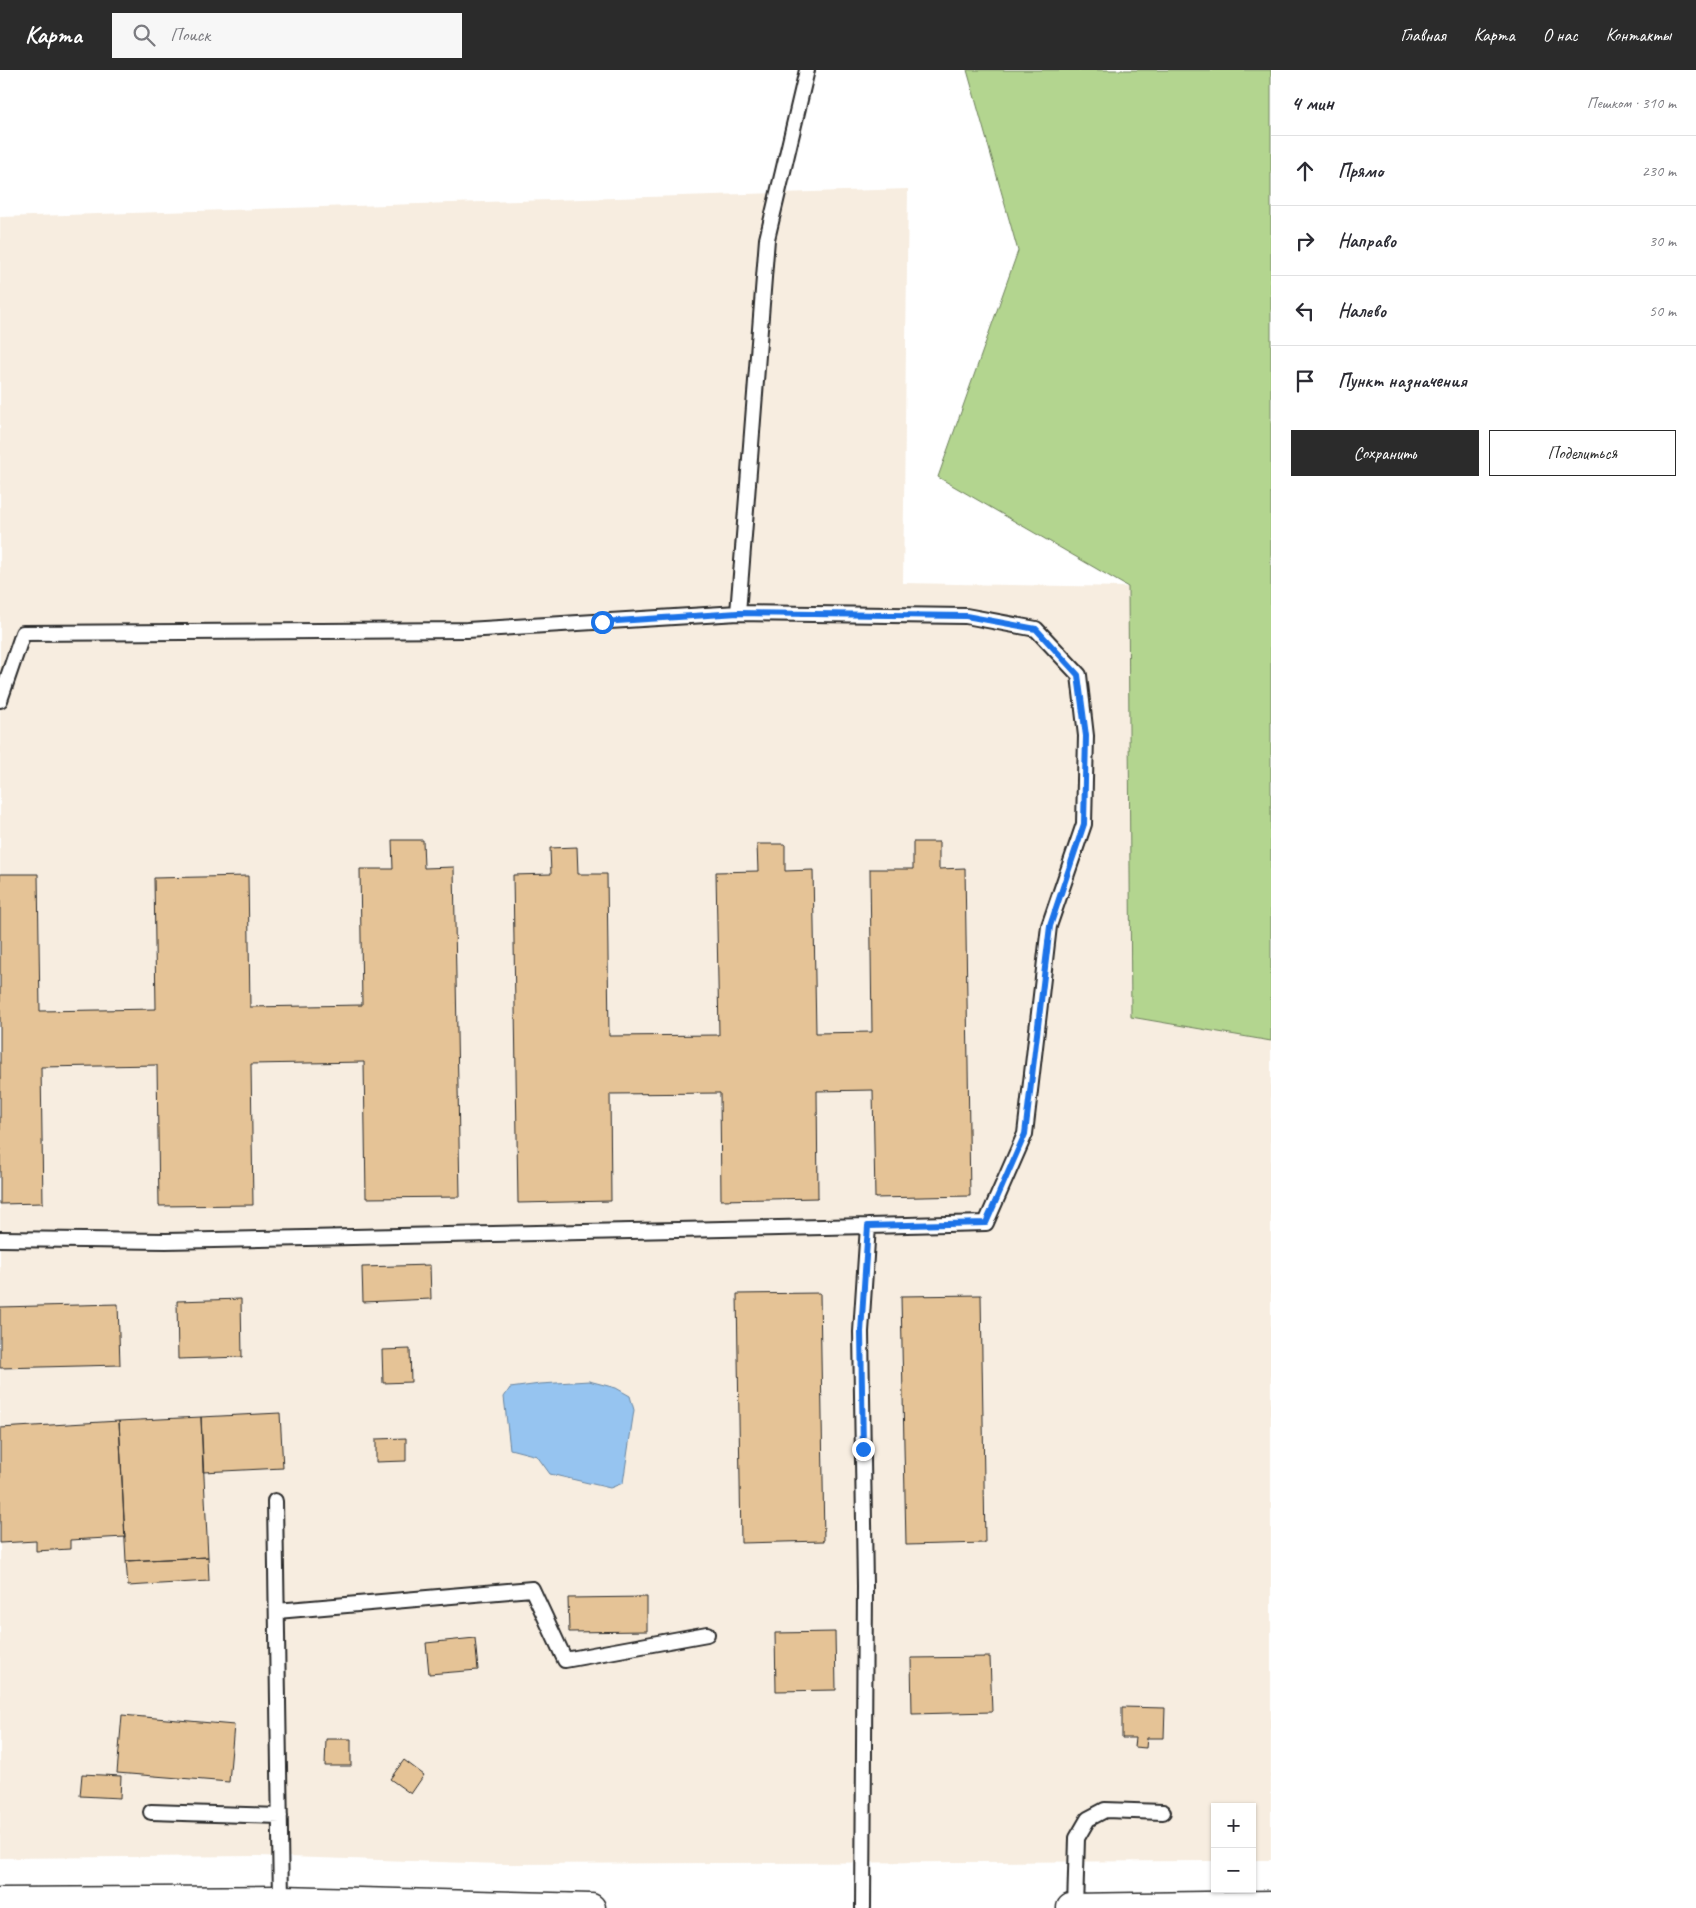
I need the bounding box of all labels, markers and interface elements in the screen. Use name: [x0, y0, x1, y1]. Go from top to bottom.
search box: [112, 13, 462, 58]
text: Карта: [25, 20, 82, 50]
icon: search: [130, 21, 158, 49]
text: Поиск: [170, 23, 210, 47]
text: Главная: [1401, 24, 1446, 46]
text: Карта: [1474, 24, 1515, 46]
text: О нас: [1543, 24, 1578, 46]
text: Контакты: [1606, 24, 1671, 46]
text: 4 мин: [1291, 90, 1334, 116]
text: Пешком · 310 m: [1587, 93, 1676, 113]
icon: ahead: [1291, 157, 1319, 185]
text: Прямо: [1338, 159, 1383, 183]
text: 230 m: [1642, 161, 1676, 181]
icon: right: [1291, 227, 1319, 255]
text: Направо: [1338, 229, 1396, 253]
text: 30 m: [1649, 231, 1676, 251]
icon: left: [1291, 297, 1319, 325]
text: Налево: [1338, 299, 1386, 323]
text: 50 m: [1649, 301, 1676, 321]
icon: arrive: [1291, 367, 1319, 395]
text: Пункт назначения: [1338, 369, 1467, 393]
button: Сохранить: [1291, 430, 1479, 476]
button: Поделиться: [1489, 430, 1676, 476]
route start: [591, 611, 614, 634]
route end: [852, 1438, 875, 1461]
map controls: [1211, 1803, 1256, 1893]
button: +: [1211, 1803, 1256, 1848]
button: −: [1211, 1848, 1256, 1893]

